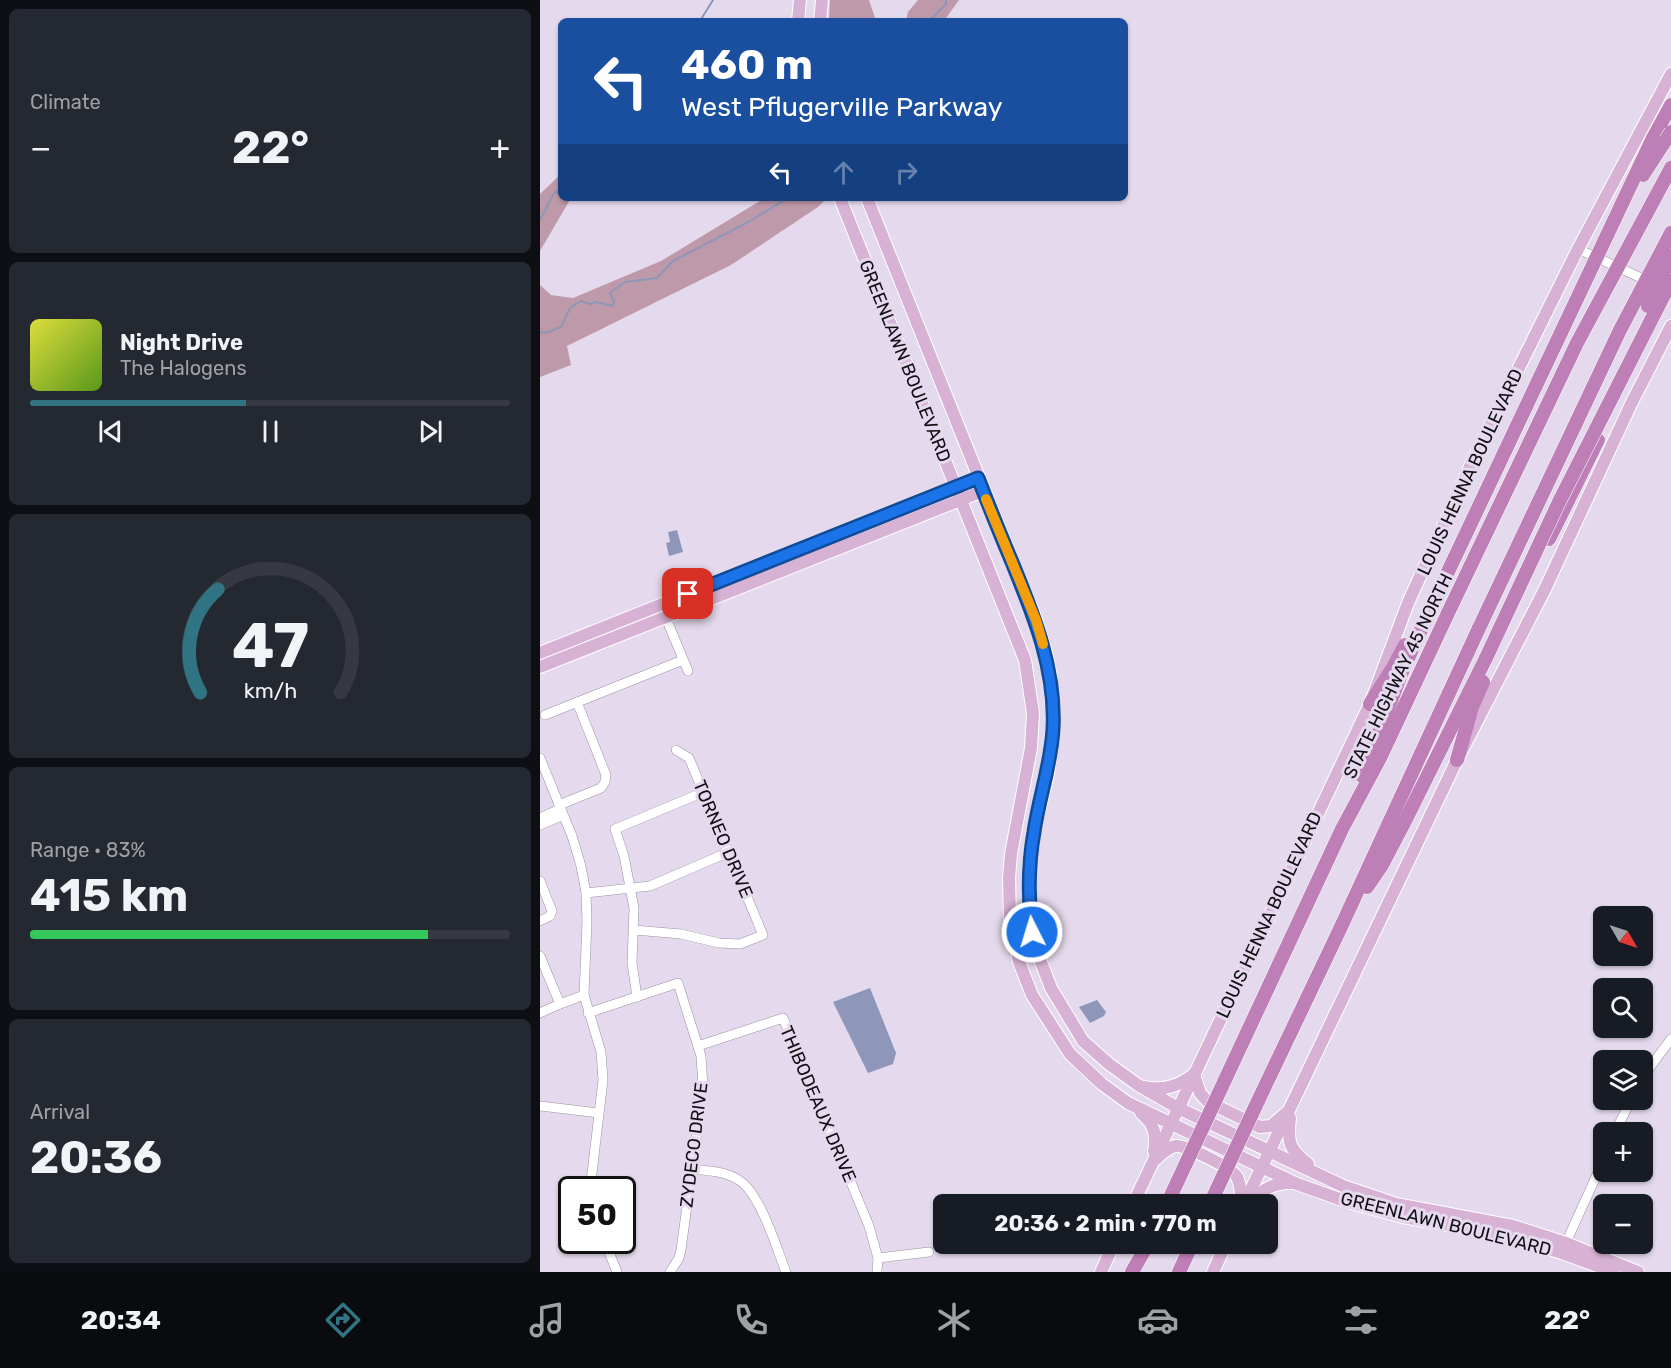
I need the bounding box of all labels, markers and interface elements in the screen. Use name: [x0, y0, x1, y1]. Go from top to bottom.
text: 460 m: [681, 40, 813, 90]
icon: left: [582, 42, 660, 120]
text: Climate: [30, 90, 101, 114]
text: West Pflugerville Parkway: [681, 91, 1003, 123]
text: 22°: [232, 121, 309, 174]
text: −: [30, 128, 51, 167]
text: +: [489, 128, 510, 167]
icon: left: [764, 156, 797, 189]
icon: ahead: [827, 156, 860, 189]
icon: right: [890, 156, 923, 189]
street label: GREENLAWN BOULEVARD: [854, 257, 956, 465]
text: Night Drive: [120, 329, 243, 356]
text: The Halogens: [120, 356, 247, 380]
street label: LOUIS HENNA BOULEVARD: [1412, 365, 1528, 579]
icon: previous: [94, 415, 127, 448]
icon: pause: [254, 415, 287, 448]
icon: next: [414, 415, 447, 448]
pin: [662, 568, 713, 619]
street label: STATE HIGHWAY 45 NORTH: [1339, 570, 1457, 782]
icon: arrive: [671, 577, 704, 610]
text: 47: [232, 609, 308, 683]
text: km/h: [243, 678, 297, 703]
street label: TORNEO DRIVE: [688, 777, 758, 901]
street label: LOUIS HENNA BOULEVARD: [1211, 808, 1327, 1022]
text: Range · 83%: [30, 838, 146, 862]
text: 415 km: [30, 869, 188, 922]
position arrow: [1000, 900, 1064, 964]
north arrow: [1593, 906, 1653, 966]
map controls: [1593, 906, 1653, 1254]
button: search: [1593, 978, 1653, 1038]
street label: THIBODEAUX DRIVE: [775, 1023, 861, 1185]
button: layers: [1593, 1050, 1653, 1110]
street label: ZYDECO DRIVE: [675, 1081, 713, 1209]
text: Arrival: [30, 1100, 90, 1124]
button: +: [1593, 1122, 1653, 1182]
text: 20:36: [30, 1131, 162, 1184]
speed limit sign: 50: [558, 1176, 636, 1254]
street label: GREENLAWN BOULEVARD: [1338, 1187, 1554, 1261]
button: −: [1593, 1194, 1653, 1254]
text: 20:36 · 2 min · 770 m: [994, 1210, 1217, 1237]
icon: directions: [322, 1299, 364, 1341]
icon: music: [526, 1299, 568, 1341]
icon: phone: [730, 1299, 772, 1341]
icon: climate: [933, 1299, 975, 1341]
icon: car: [1137, 1299, 1179, 1341]
icon: filters: [1340, 1299, 1382, 1341]
text: 20:34: [81, 1304, 161, 1336]
text: 22°: [1544, 1304, 1590, 1336]

